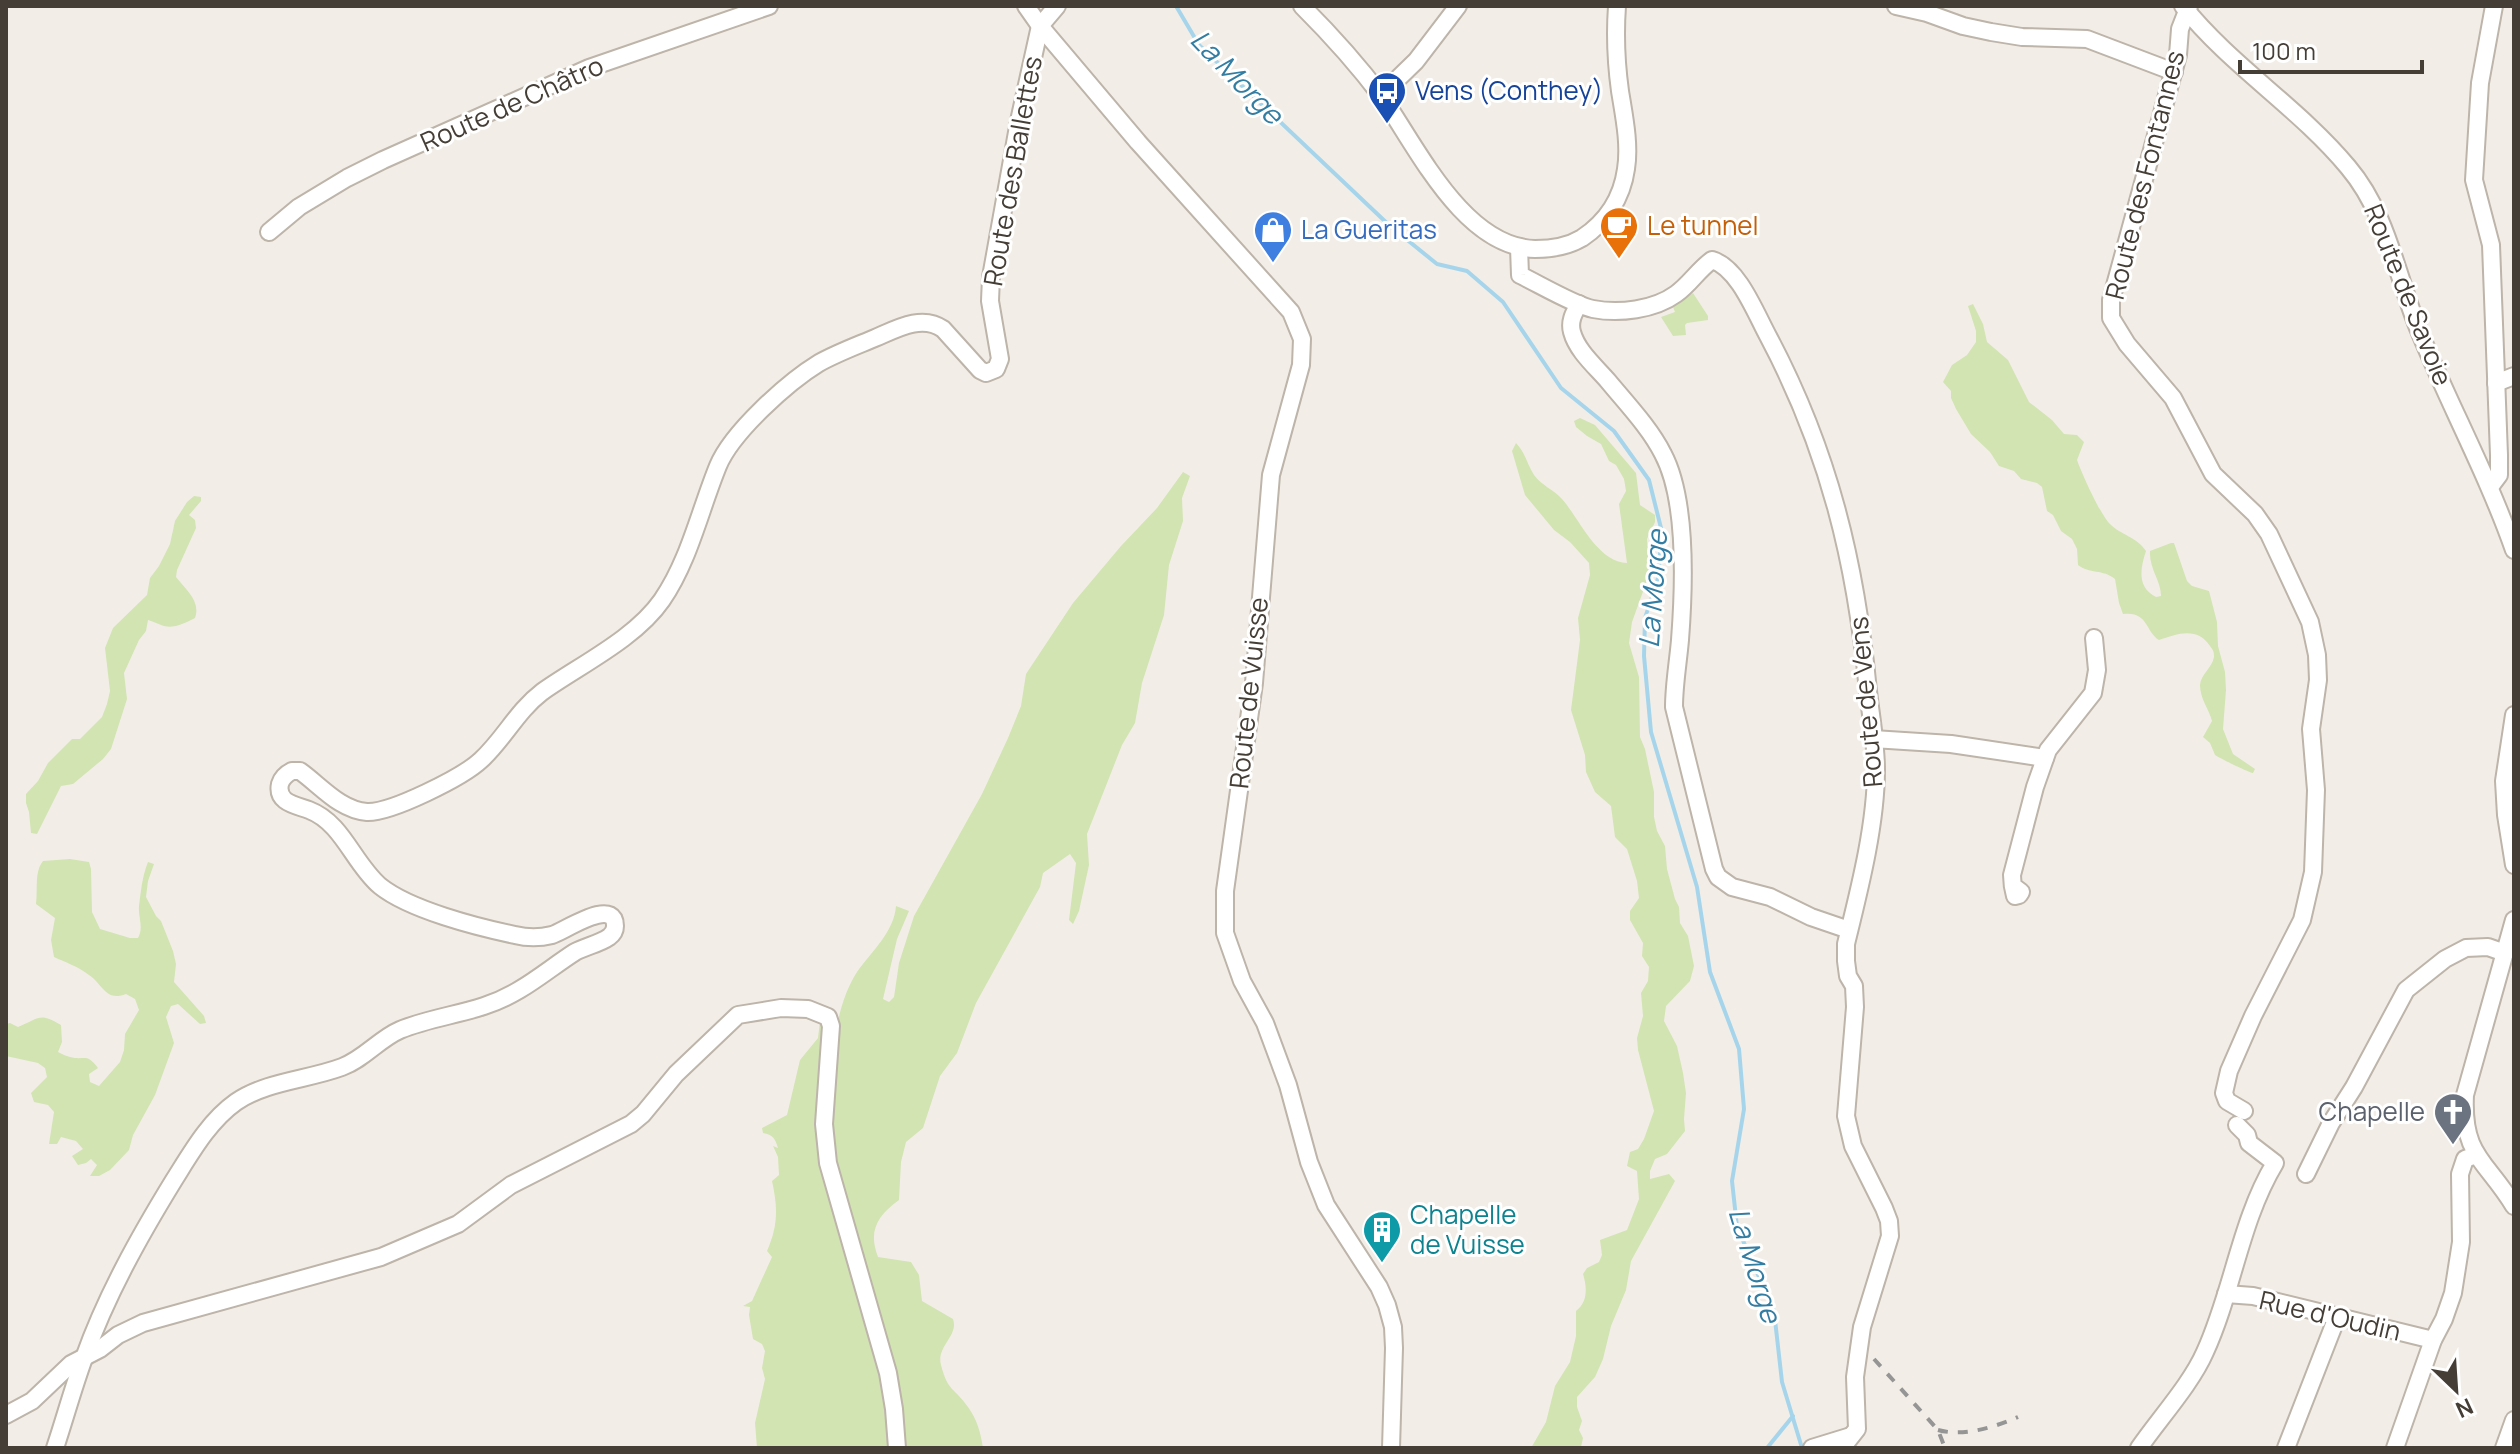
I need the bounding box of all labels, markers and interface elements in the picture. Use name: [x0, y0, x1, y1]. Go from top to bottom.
water label: La Morge: [1183, 21, 1294, 133]
scale bar: [2240, 24, 2422, 74]
text: 100 m: [2252, 34, 2316, 67]
street label: Route de Châtro: [414, 47, 609, 160]
street label: Route des Fontannes: [2096, 47, 2192, 303]
street label: Route des Ballettes: [974, 53, 1050, 289]
bus stop icon: Vens (Conthey): [1366, 70, 1408, 125]
place label: Vens (Conthey): [1415, 72, 1603, 108]
street label: Route de Savoie: [2356, 199, 2462, 391]
cafe icon: Le tunnel: [1598, 205, 1640, 260]
place label: Le tunnel: [1647, 207, 1759, 243]
shop icon: La Gueritas: [1252, 209, 1294, 264]
place label: La Gueritas: [1301, 211, 1437, 247]
water label: La Morge: [1629, 527, 1675, 649]
street label: Route de Vuisse: [1220, 595, 1276, 790]
street label: Route de Vens: [1840, 615, 1890, 789]
church icon: Chapelle: [2432, 1091, 2474, 1146]
place label: Chapelle: [2319, 1093, 2425, 1129]
place label: Chapelle de Vuisse: [1410, 1196, 1525, 1262]
water label: La Morge: [1721, 1203, 1792, 1328]
building icon: Chapelle de Vuisse: [1361, 1209, 1403, 1264]
street label: Rue d'Oudin: [2256, 1281, 2405, 1349]
north arrow: [2416, 1350, 2496, 1430]
text: N: [2451, 1391, 2478, 1425]

